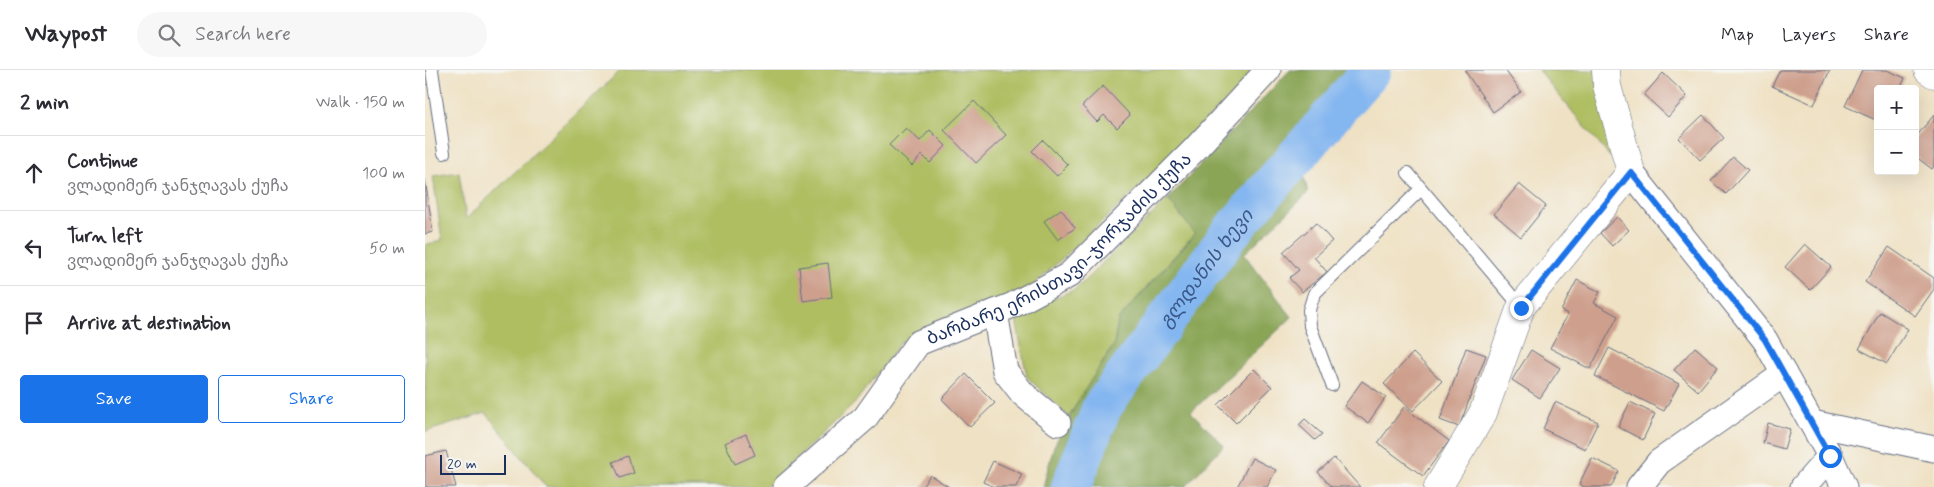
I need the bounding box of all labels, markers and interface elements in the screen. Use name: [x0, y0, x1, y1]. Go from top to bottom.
search box: [137, 12, 487, 57]
text: Waypost: [25, 19, 107, 50]
icon: search: [155, 21, 183, 49]
text: Search here: [195, 22, 291, 47]
text: Map: [1721, 23, 1754, 47]
text: Layers: [1782, 23, 1836, 47]
text: Share: [1864, 23, 1909, 47]
map controls: [1874, 85, 1919, 175]
button: +: [1874, 85, 1919, 130]
text: 2 min: [20, 89, 69, 117]
text: Walk · 150 m: [316, 92, 405, 113]
button: −: [1874, 130, 1919, 175]
street label: ბარბარე ერისთავი-ჯორჯაძის ქუჩა: [923, 148, 1197, 351]
text: Continue: [67, 149, 138, 174]
icon: ahead: [20, 159, 48, 187]
text: 100 m: [362, 163, 405, 184]
text: ვლადიმერ ჯანჯღავას ქუჩა: [67, 176, 288, 197]
water label: გლდანის ხევი: [1154, 204, 1260, 333]
text: Turn left: [67, 224, 143, 249]
icon: left: [20, 234, 48, 262]
text: 50 m: [369, 238, 405, 259]
text: ვლადიმერ ჯანჯღავას ქუჩა: [67, 251, 288, 272]
route end: [1510, 297, 1533, 320]
icon: arrive: [20, 309, 48, 337]
text: Arrive at destination: [67, 311, 231, 336]
button: Save: [20, 375, 208, 423]
button: Share: [218, 375, 405, 423]
route start: [1819, 445, 1842, 468]
scale bar: [440, 452, 506, 475]
text: 20 m: [447, 455, 477, 473]

